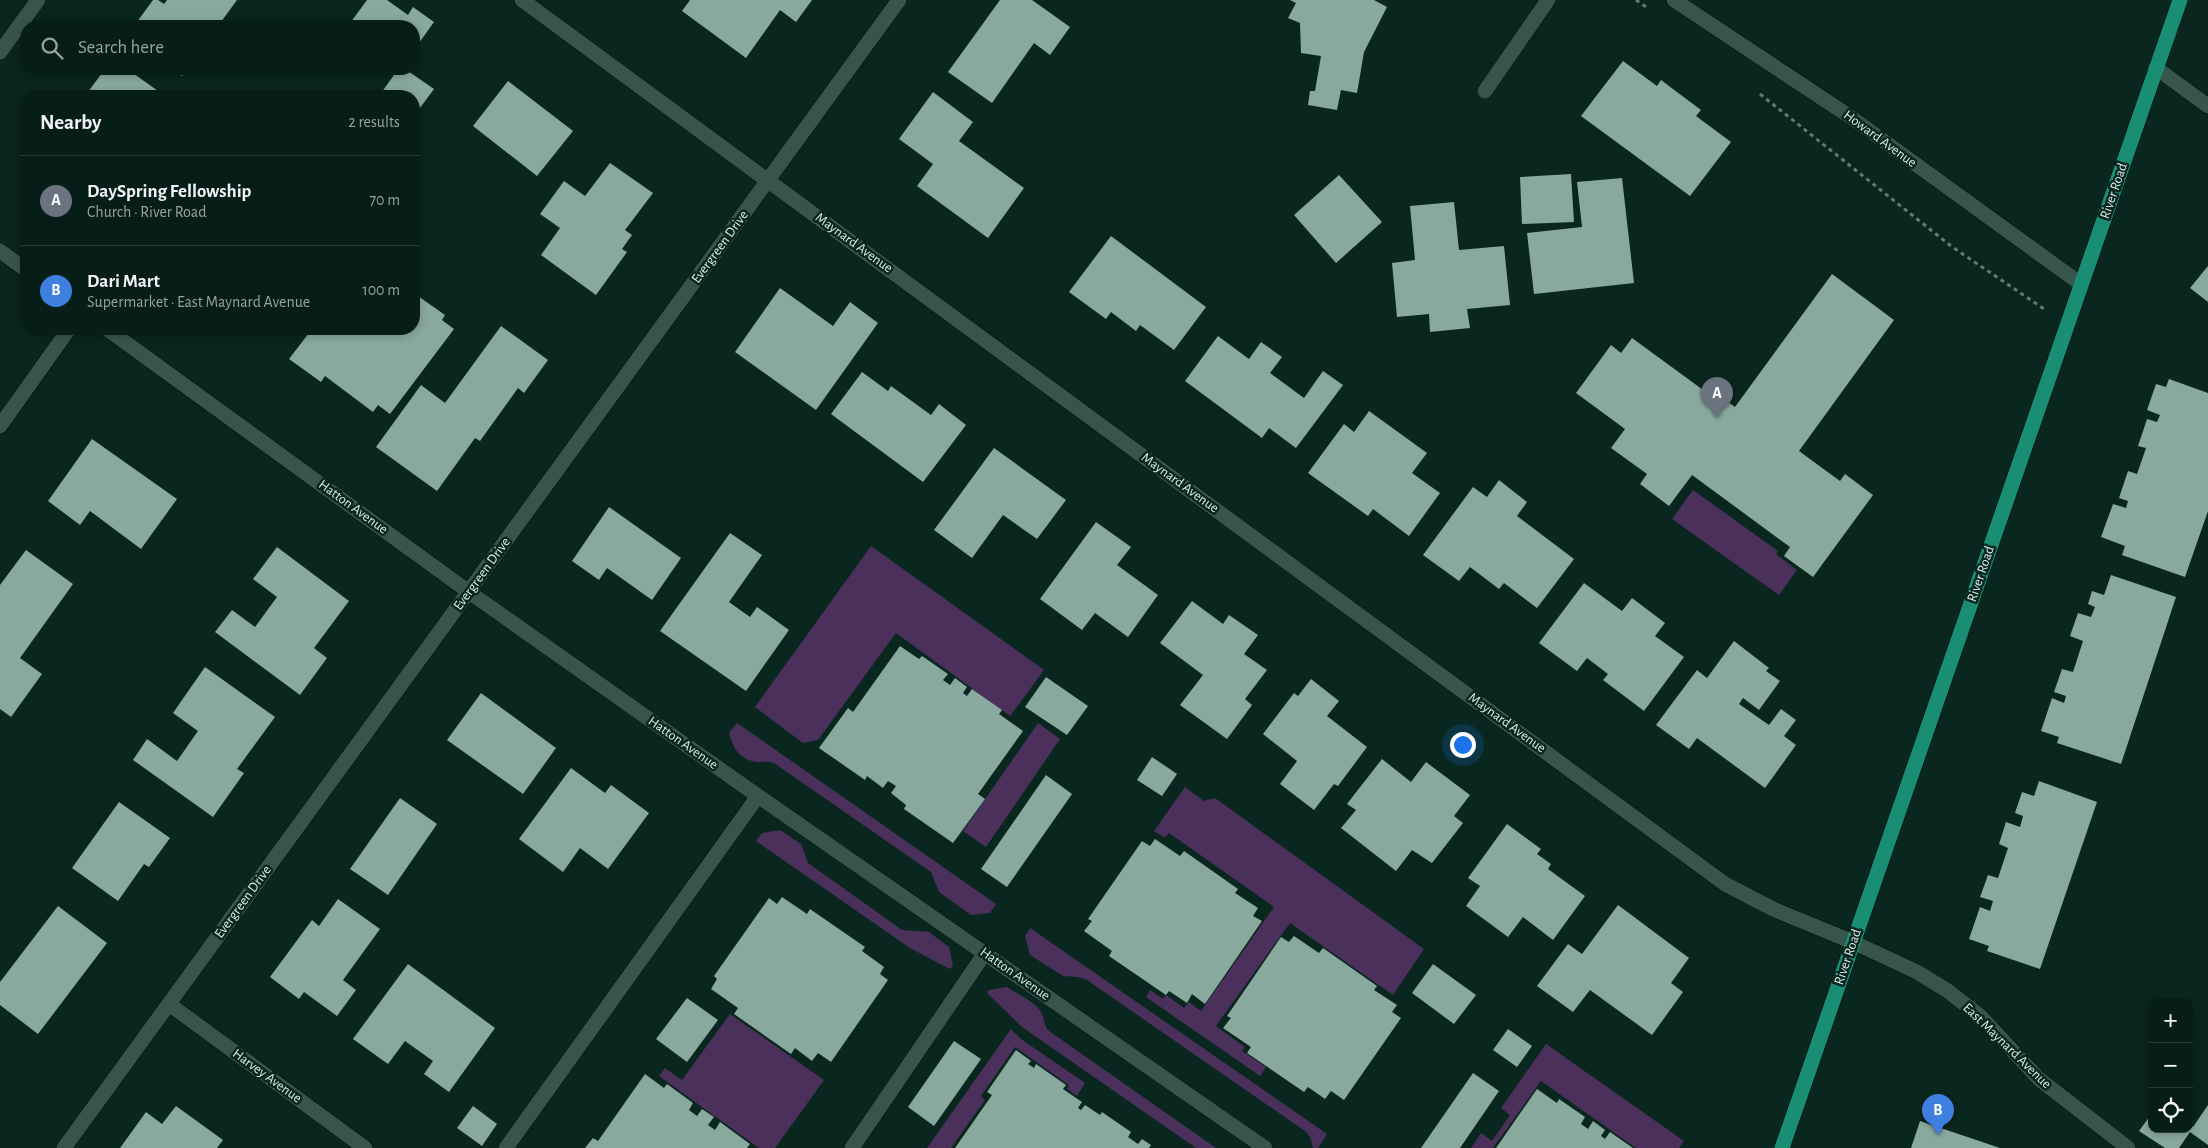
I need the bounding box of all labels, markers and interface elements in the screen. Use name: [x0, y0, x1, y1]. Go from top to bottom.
search box: [20, 20, 420, 75]
icon: search: [38, 34, 66, 62]
text: Search here: [78, 38, 164, 57]
street label: Howard Avenue: [1841, 108, 1919, 170]
text: Nearby: [40, 112, 101, 133]
text: 2 results: [348, 114, 400, 130]
street label: River Road: [2098, 161, 2130, 221]
text: DaySpring Fellowship: [87, 182, 251, 201]
text: A: [51, 192, 61, 208]
text: 70 m: [369, 192, 400, 208]
text: Church · River Road: [87, 204, 207, 220]
street label: Evergreen Drive: [689, 208, 751, 286]
street label: Maynard Avenue: [813, 210, 895, 276]
text: Dari Mart: [87, 272, 160, 291]
text: B: [51, 282, 61, 298]
text: 100 m: [362, 282, 400, 298]
text: Supermarket · East Maynard Avenue: [87, 294, 310, 310]
pin: A: [1701, 377, 1733, 418]
street label: Maynard Avenue: [1139, 450, 1221, 516]
street label: Hatton Avenue: [316, 477, 390, 537]
street label: Evergreen Drive: [451, 535, 513, 613]
street label: River Road: [1965, 544, 1997, 604]
street label: Maynard Avenue: [1466, 690, 1548, 756]
street label: Hatton Avenue: [646, 714, 720, 772]
your location: [1450, 732, 1476, 758]
street label: Evergreen Drive: [212, 863, 274, 941]
street label: River Road: [1832, 927, 1864, 987]
street label: Hatton Avenue: [978, 945, 1052, 1003]
map controls: [2148, 998, 2193, 1133]
button: +: [2148, 998, 2193, 1043]
street label: East Maynard Avenue: [1960, 1001, 2054, 1091]
button: −: [2148, 1043, 2193, 1088]
street label: Harvey Avenue: [230, 1046, 304, 1106]
button: locate: [2148, 1088, 2193, 1133]
pin: B: [1922, 1094, 1954, 1135]

